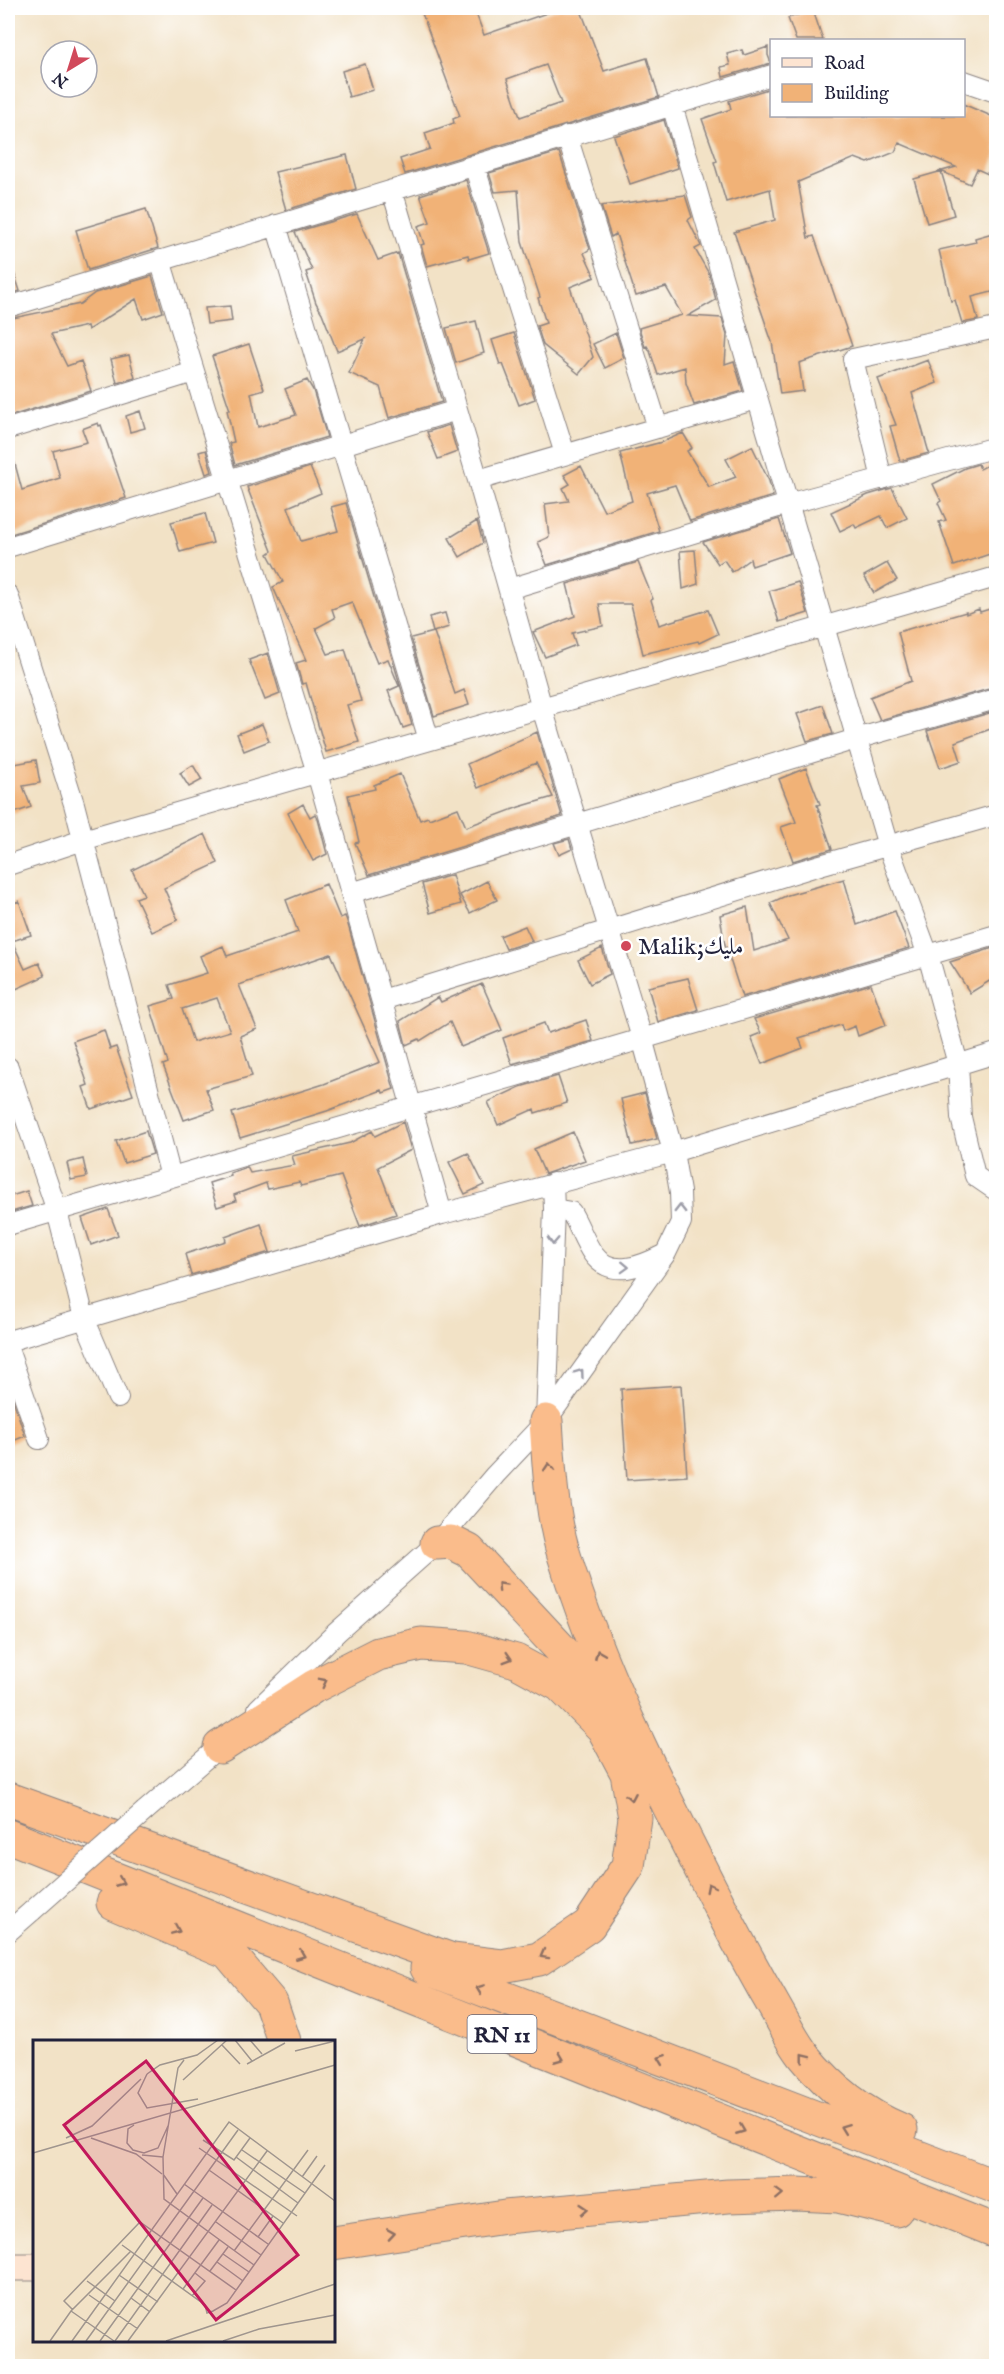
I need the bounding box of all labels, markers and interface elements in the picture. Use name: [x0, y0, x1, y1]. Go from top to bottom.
north arrow: [39, 39, 99, 99]
legend: [770, 39, 965, 117]
text: Road: [824, 53, 865, 76]
text: N: [49, 67, 73, 92]
text: Building: [824, 83, 889, 106]
place label: Malik;مليك: [638, 932, 744, 963]
marker: Malik;مليك: [619, 939, 633, 953]
one-way arrow: [674, 1205, 687, 1214]
one-way arrow: [547, 1237, 560, 1246]
one-way arrow: [621, 1261, 630, 1273]
one-way arrow: [573, 1369, 584, 1380]
one-way arrow: [543, 1462, 556, 1471]
one-way arrow: [497, 1582, 508, 1592]
one-way arrow: [594, 1649, 606, 1660]
one-way arrow: [502, 1651, 513, 1663]
one-way arrow: [316, 1678, 327, 1689]
one-way arrow: [625, 1793, 637, 1802]
one-way arrow: [114, 1875, 125, 1887]
one-way arrow: [706, 1883, 717, 1893]
one-way arrow: [169, 1923, 180, 1935]
one-way arrow: [295, 1947, 306, 1960]
one-way arrow: [540, 1948, 550, 1959]
one-way arrow: [475, 1984, 486, 1996]
road number: RN 11: [468, 2015, 536, 2053]
inset map: [33, 2040, 334, 2341]
one-way arrow: [554, 2050, 565, 2063]
one-way arrow: [802, 2052, 813, 2063]
one-way arrow: [657, 2053, 668, 2066]
one-way arrow: [736, 2122, 746, 2135]
one-way arrow: [839, 2123, 850, 2135]
one-way arrow: [774, 2188, 783, 2201]
one-way arrow: [580, 2203, 589, 2216]
one-way arrow: [386, 2229, 395, 2241]

